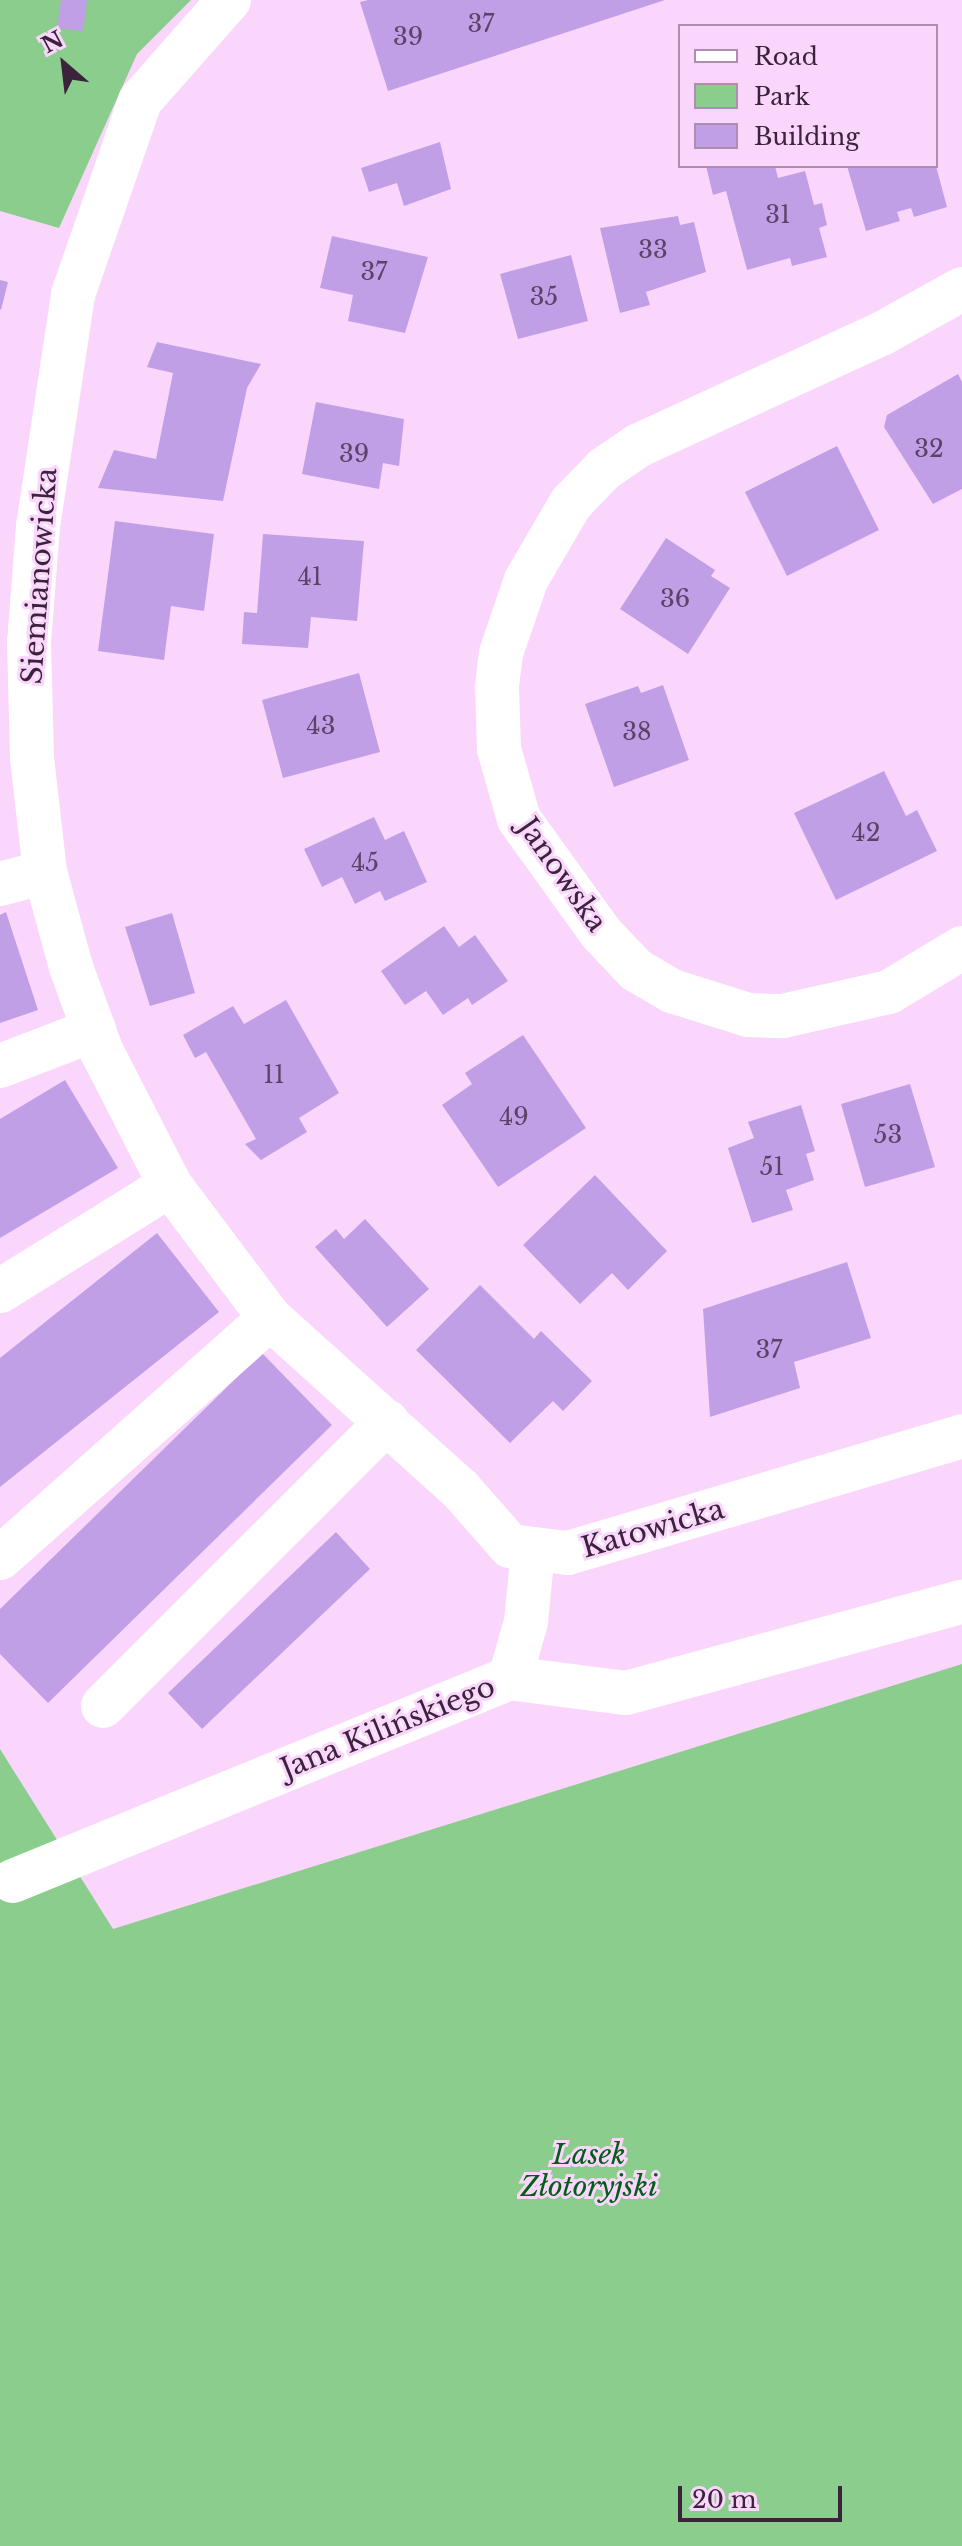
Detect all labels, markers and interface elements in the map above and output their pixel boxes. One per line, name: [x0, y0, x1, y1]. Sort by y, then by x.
house number: 37: [468, 10, 494, 38]
house number: 39: [393, 23, 423, 51]
north arrow: [24, 24, 104, 104]
legend: [678, 24, 938, 168]
text: N: [37, 26, 68, 59]
text: Road: [754, 42, 818, 71]
text: Park: [754, 82, 810, 111]
text: Building: [754, 122, 860, 151]
house number: 31: [765, 201, 791, 229]
house number: 33: [638, 236, 668, 264]
house number: 37: [361, 258, 387, 286]
house number: 35: [530, 283, 558, 311]
house number: 32: [914, 435, 944, 463]
house number: 39: [339, 440, 369, 468]
street label: Siemianowicka: [16, 467, 64, 685]
house number: 41: [298, 563, 322, 591]
house number: 36: [660, 585, 690, 613]
house number: 43: [307, 712, 335, 740]
house number: 38: [622, 718, 652, 746]
street label: Janowska: [510, 811, 614, 939]
house number: 42: [852, 819, 880, 847]
house number: 45: [351, 849, 379, 877]
house number: 11: [263, 1061, 285, 1089]
house number: 49: [499, 1103, 529, 1131]
house number: 53: [874, 1121, 902, 1149]
house number: 51: [760, 1153, 784, 1181]
house number: 37: [756, 1336, 782, 1364]
street label: Katowicka: [578, 1493, 728, 1565]
street label: Jana Kilińskiego: [276, 1670, 500, 1786]
park label: Lasek Złotoryjski: [520, 2138, 658, 2204]
scale bar: [682, 2470, 846, 2520]
text: 20 m: [692, 2485, 757, 2514]

